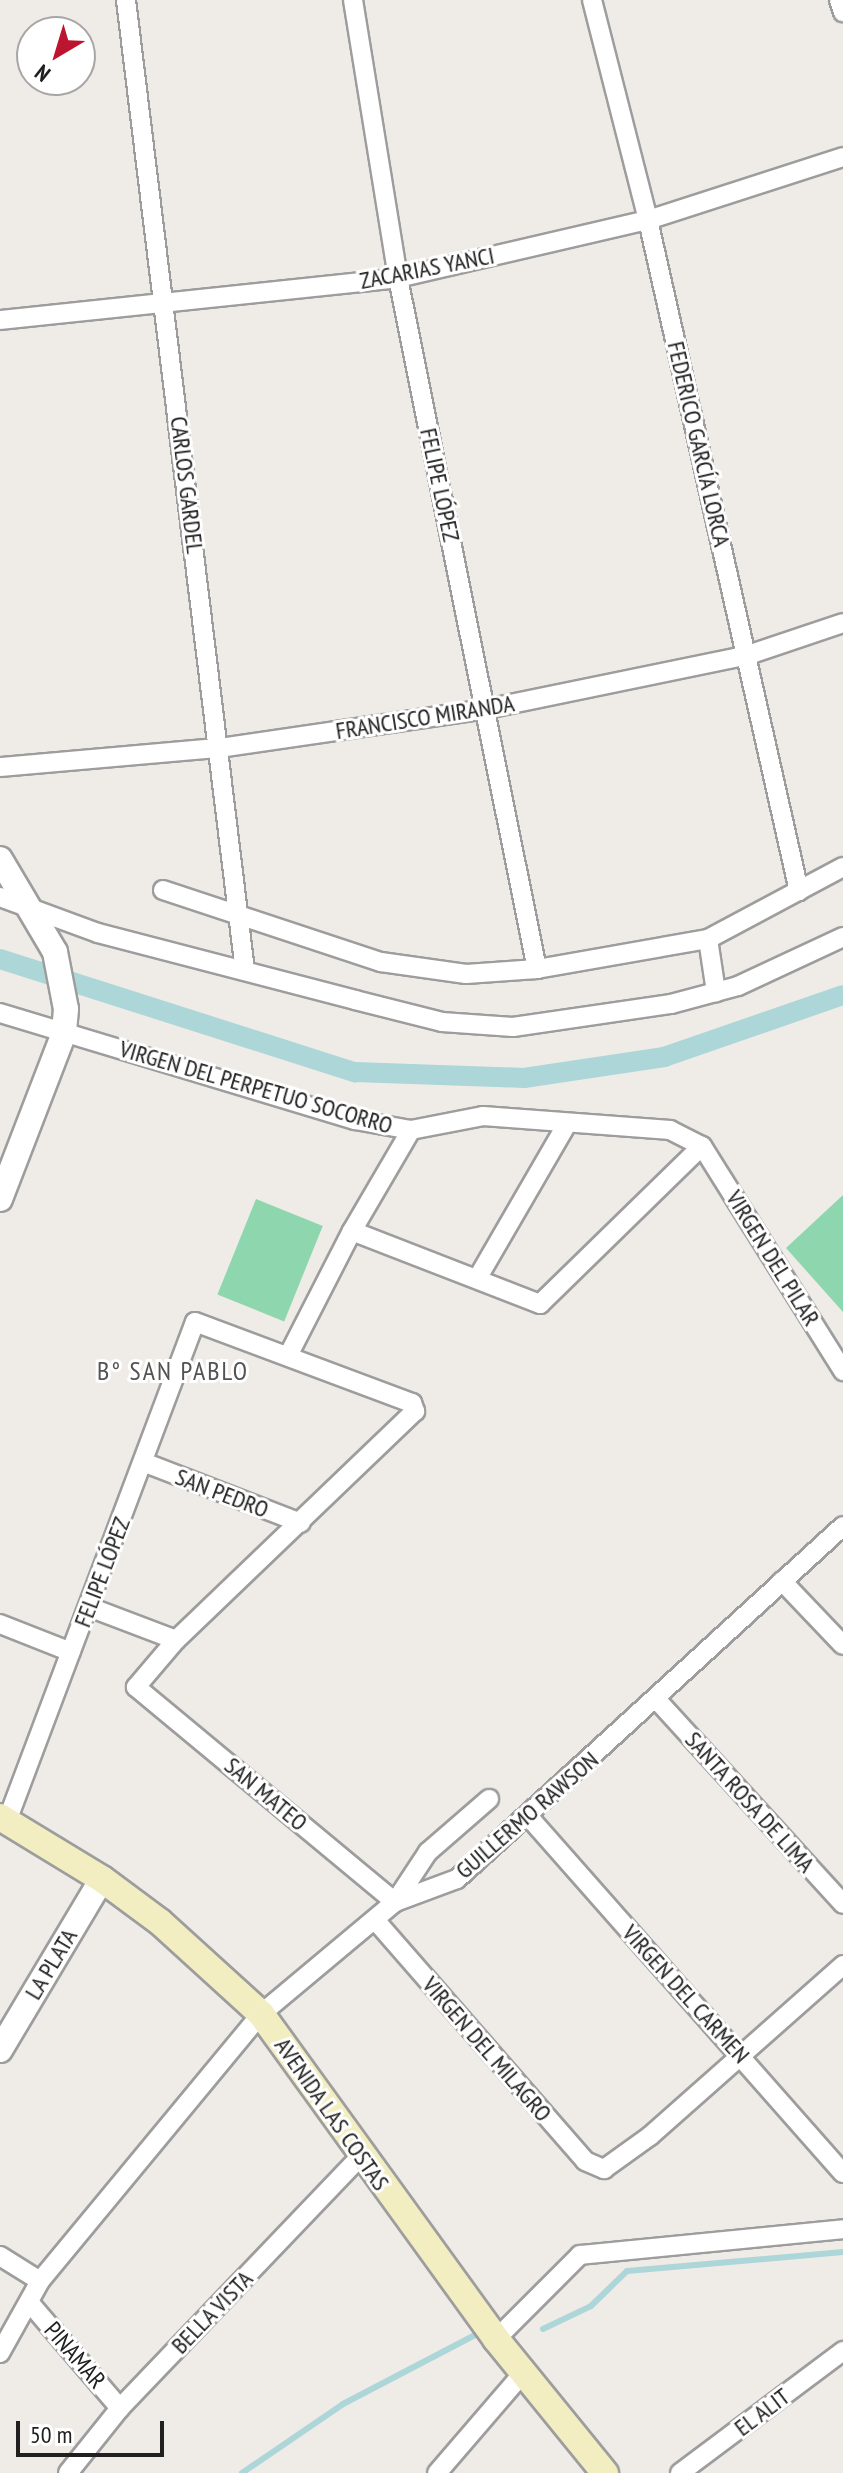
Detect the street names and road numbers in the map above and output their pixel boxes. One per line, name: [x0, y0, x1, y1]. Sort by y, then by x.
street label: ZACARIAS YANCI: [357, 241, 497, 295]
street label: FEDERICO GARCÍA LORCA: [661, 338, 737, 550]
street label: CARLOS GARDEL: [164, 415, 210, 555]
street label: FELIPE LÓPEZ: [414, 426, 466, 544]
street label: FRANCISCO MIRANDA: [334, 689, 516, 745]
street label: VIRGEN DEL PERPETUO SOCORRO: [116, 1034, 396, 1140]
street label: VIRGEN DEL PILAR: [720, 1185, 826, 1331]
street label: SAN PEDRO: [171, 1462, 273, 1524]
street label: FELIPE LÓPEZ: [68, 1513, 136, 1631]
street label: SANTA ROSA DE LIMA: [679, 1725, 821, 1879]
street label: GUILLERMO RAWSON: [450, 1745, 604, 1885]
street label: SAN MATEO: [219, 1751, 313, 1837]
street label: VIRGEN DEL CARMEN: [616, 1918, 756, 2070]
street label: LA PLATA: [19, 1923, 83, 2005]
street label: VIRGEN DEL MILAGRO: [416, 1970, 558, 2128]
street label: AVENIDA LAS COSTAS: [268, 2032, 396, 2196]
street label: BELLA VISTA: [165, 2264, 259, 2360]
street label: PINAMAR: [38, 2316, 112, 2394]
street label: EL ALIT: [728, 2382, 796, 2442]

